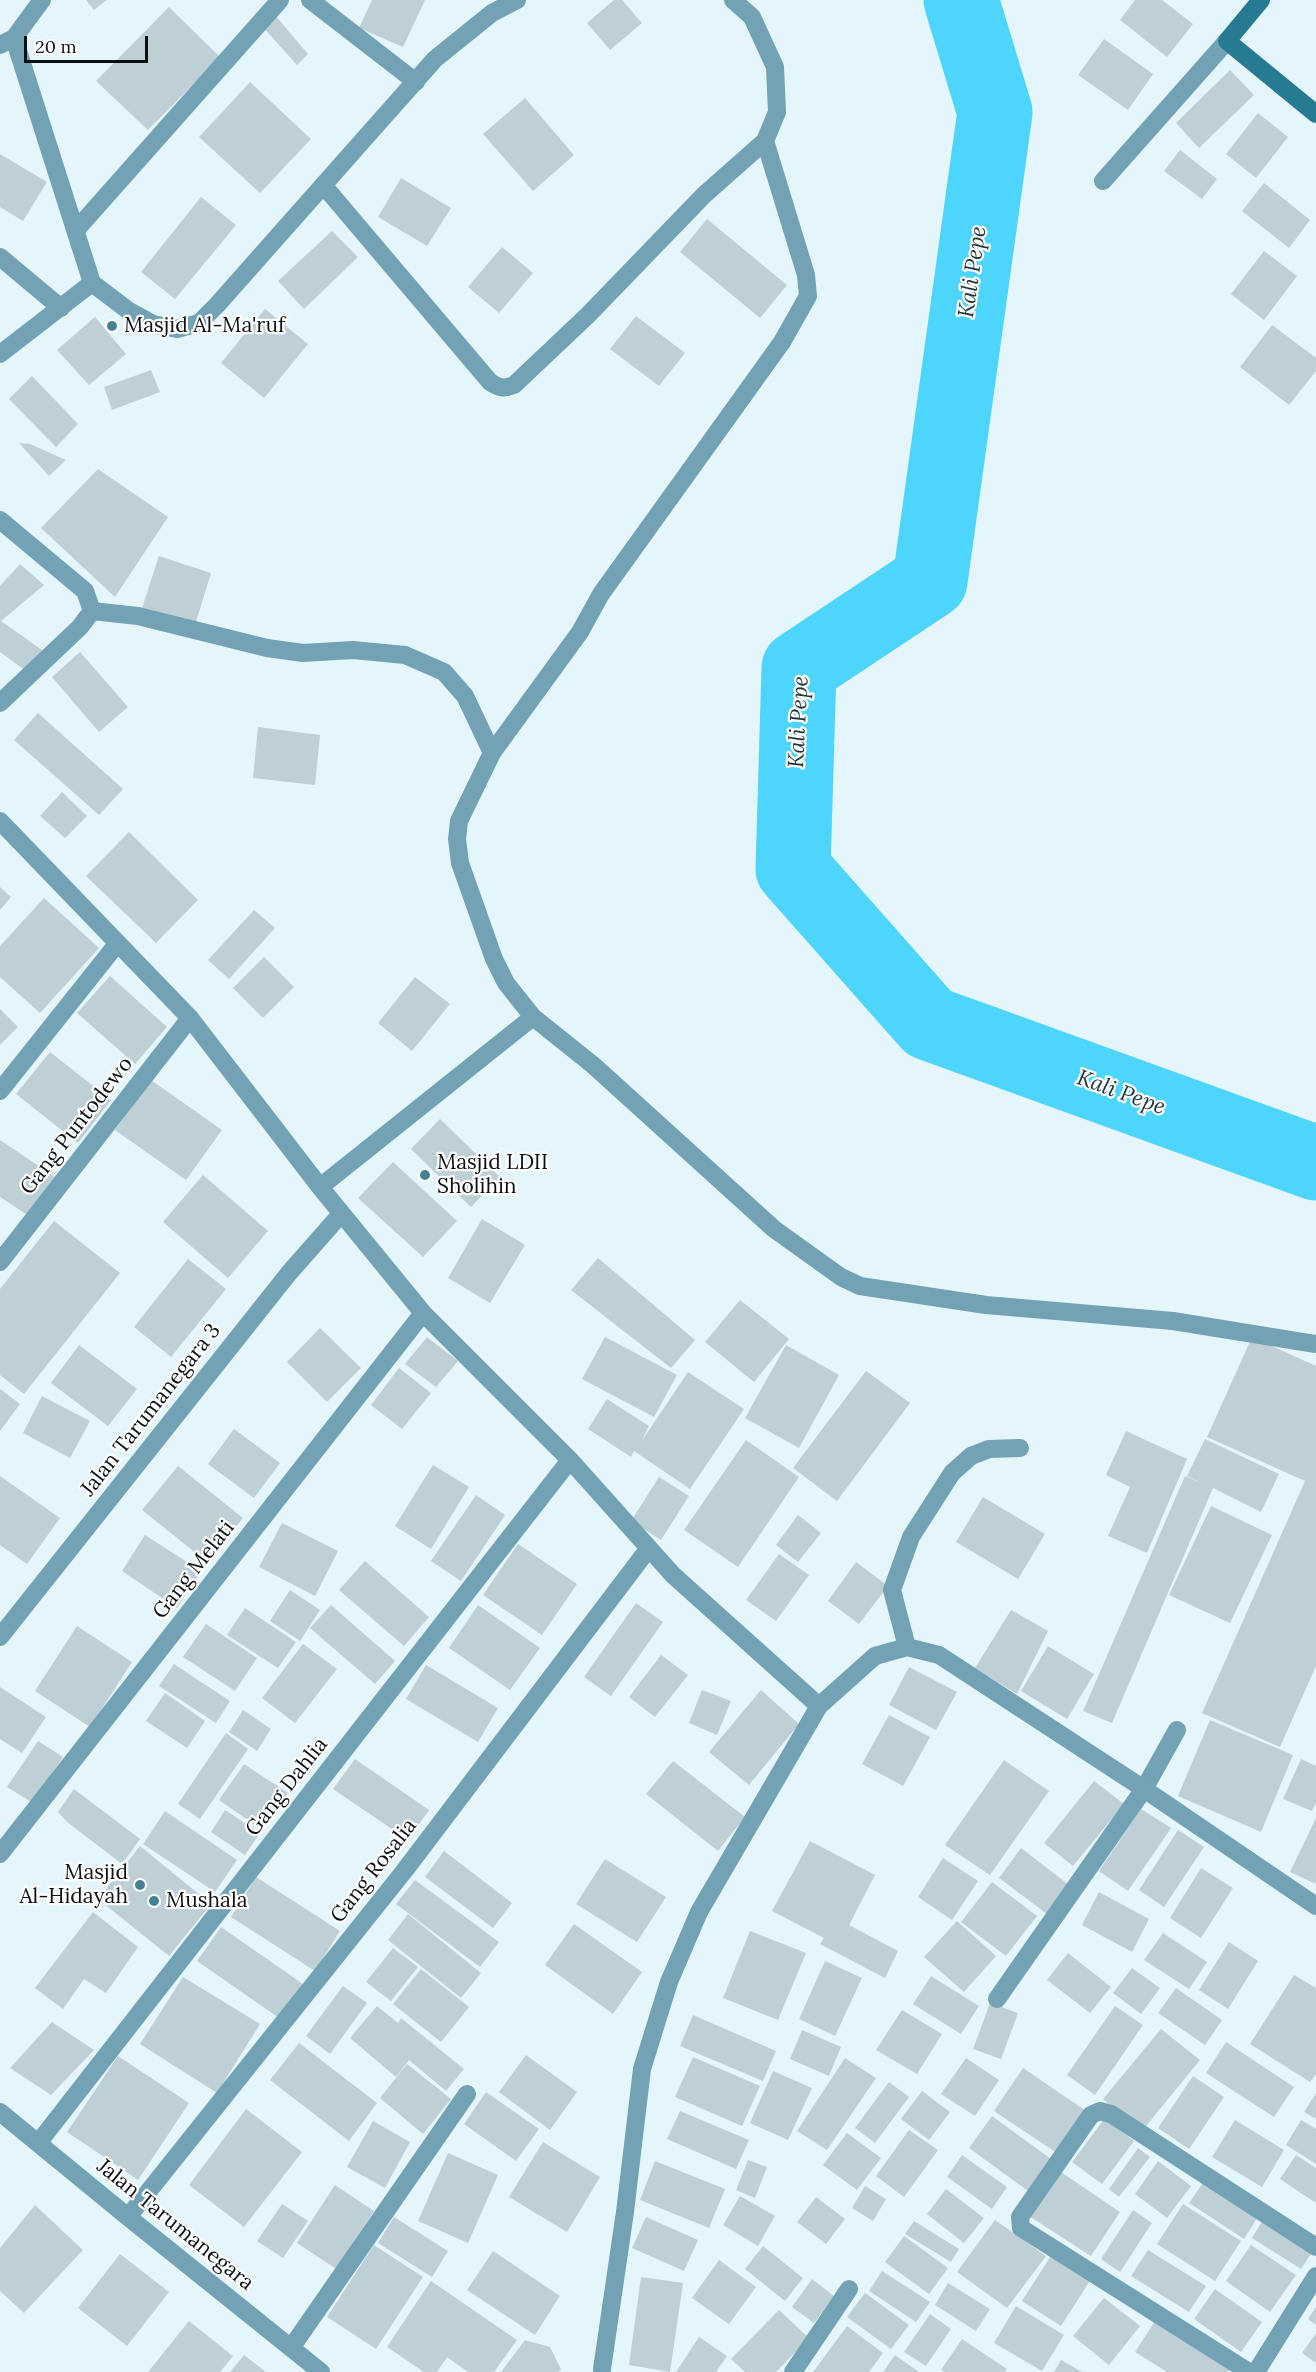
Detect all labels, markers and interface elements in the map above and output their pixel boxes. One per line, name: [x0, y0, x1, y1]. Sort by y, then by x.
scale bar: [27, 24, 152, 62]
text: 20 m: [35, 35, 77, 58]
water label: Kali Pepe: [954, 225, 992, 319]
place label: Masjid Al-Ma'ruf: [124, 313, 285, 339]
marker: Masjid Al-Ma'ruf: [105, 319, 119, 333]
water label: Kali Pepe: [783, 675, 815, 769]
street label: Gang Puntodewo: [15, 1052, 139, 1200]
water label: Kali Pepe: [1073, 1065, 1169, 1121]
place label: Masjid LDII Sholihin: [437, 1150, 548, 1200]
marker: Masjid LDII Sholihin: [418, 1168, 432, 1182]
street label: Jalan Tarumanegara 3: [76, 1319, 226, 1501]
street label: Gang Melati: [148, 1516, 240, 1624]
street label: Gang Dahlia: [241, 1733, 333, 1841]
street label: Gang Rosalia: [326, 1814, 422, 1928]
place label: Masjid Al-Hidayah: [19, 1860, 128, 1910]
marker: Masjid Al-Hidayah: [133, 1878, 147, 1892]
place label: Mushala: [166, 1888, 248, 1914]
marker: Mushala: [147, 1894, 161, 1908]
street label: Jalan Tarumanegara: [91, 2154, 259, 2296]

